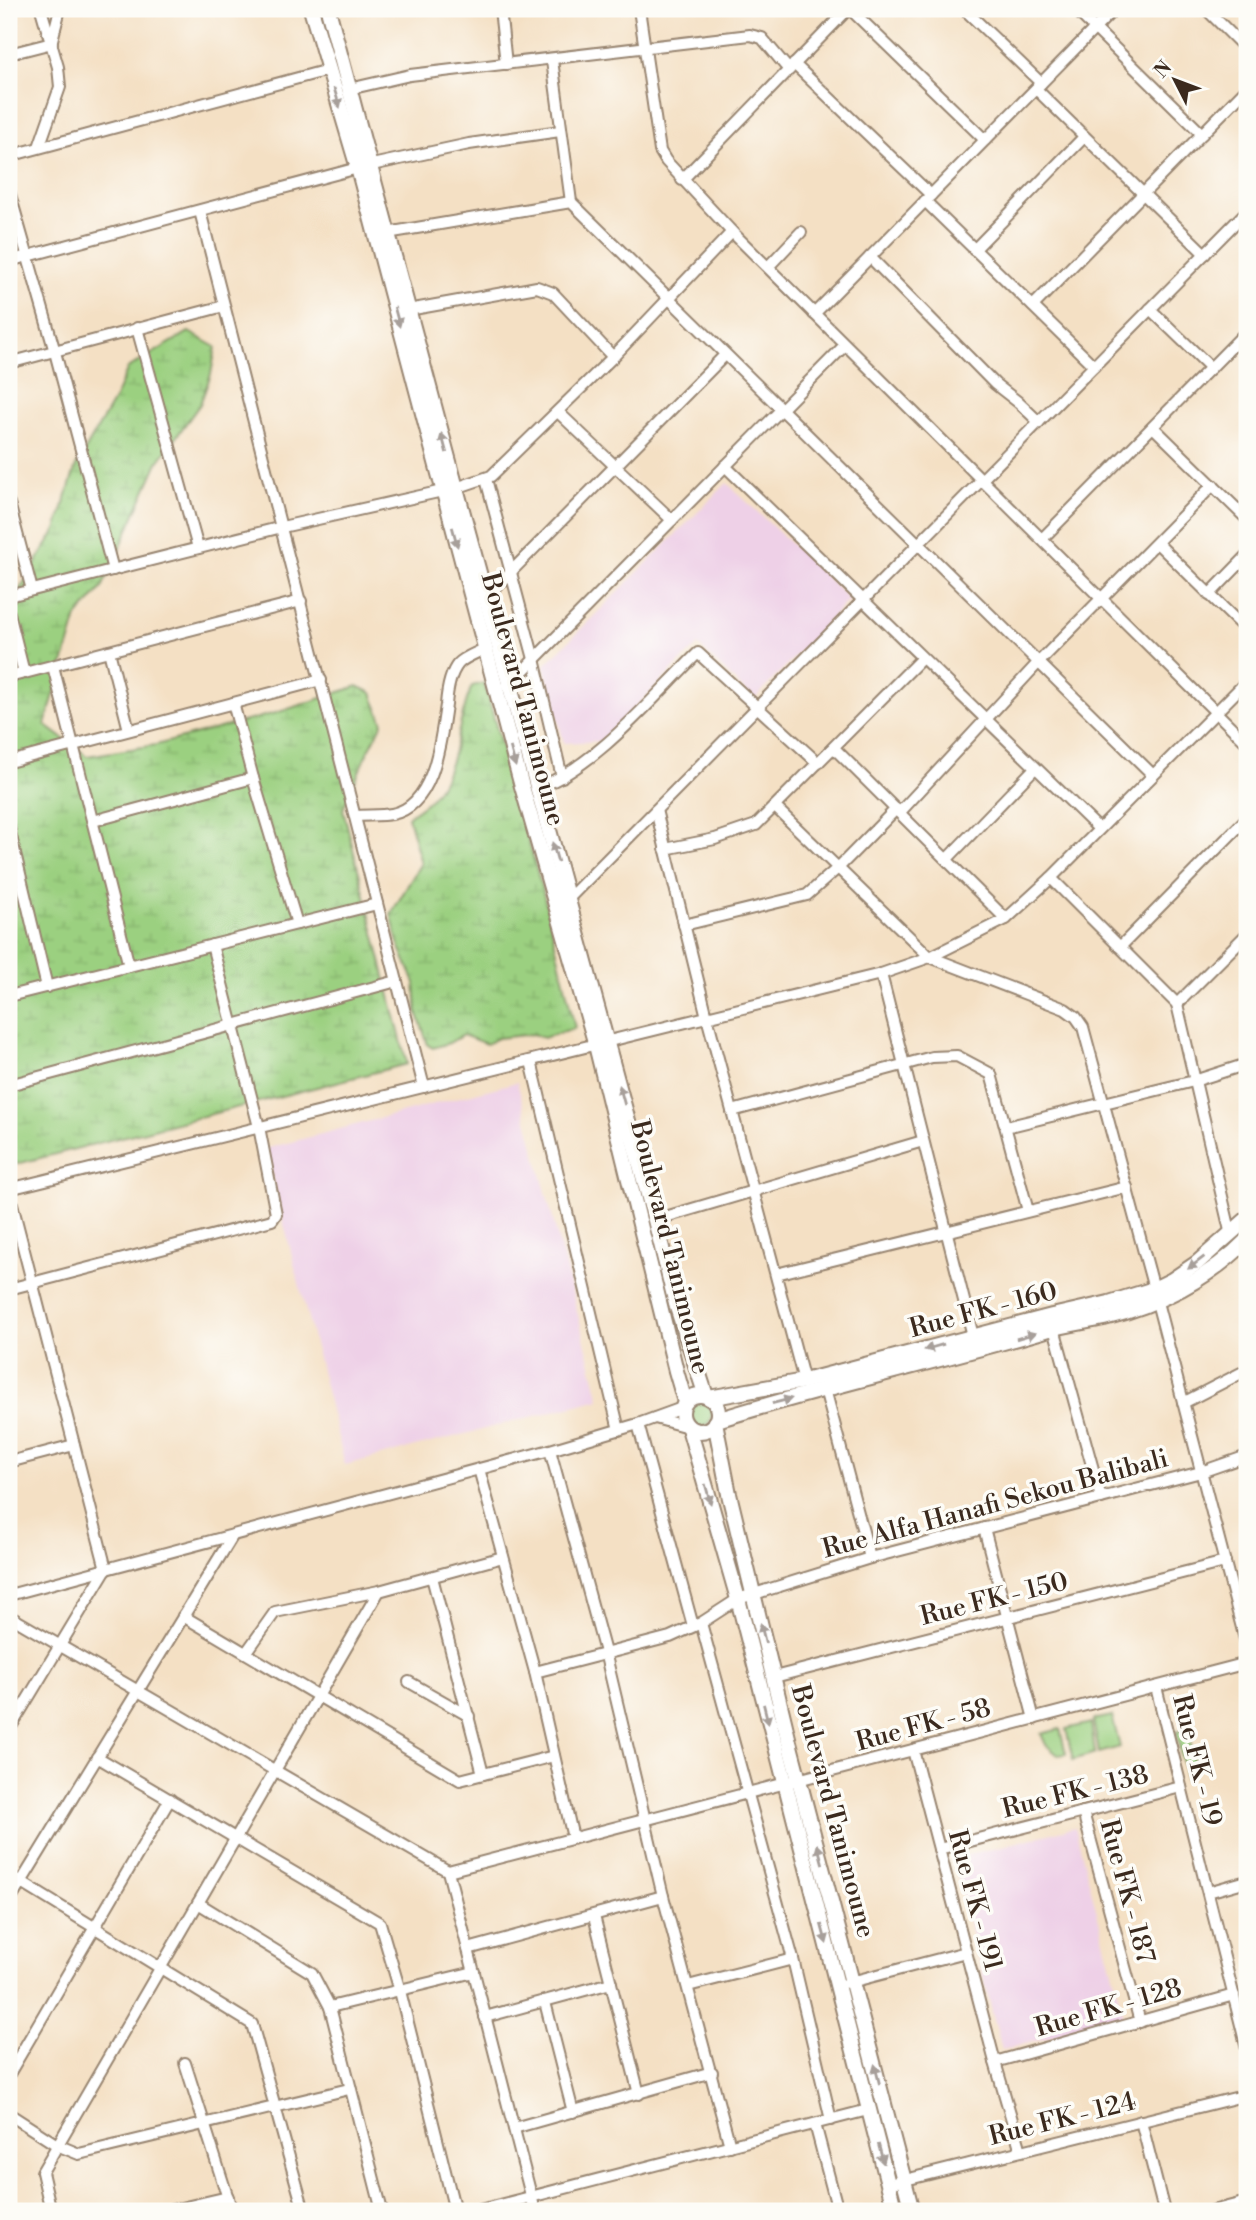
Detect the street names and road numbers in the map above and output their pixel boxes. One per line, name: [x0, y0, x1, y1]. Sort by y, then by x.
street label: Boulevard Tanimoune: [474, 568, 572, 829]
street label: Boulevard Tanimoune: [623, 1116, 717, 1377]
street label: Rue FK - 160: [906, 1275, 1061, 1345]
street label: Rue Alfa Hanafi Sekou Balibali: [819, 1442, 1172, 1566]
street label: Rue FK - 150: [917, 1565, 1071, 1633]
street label: Boulevard Tanimoune: [784, 1680, 882, 1941]
street label: Rue FK - 19: [1165, 1691, 1229, 1829]
street label: Rue FK - 58: [852, 1692, 994, 1758]
street label: Rue FK - 138: [999, 1758, 1152, 1826]
street label: Rue FK - 187: [1092, 1816, 1162, 1967]
street label: Rue FK - 191: [941, 1826, 1009, 1974]
street label: Rue FK - 128: [1031, 1972, 1185, 2044]
street label: Rue FK - 124: [985, 2085, 1139, 2153]

